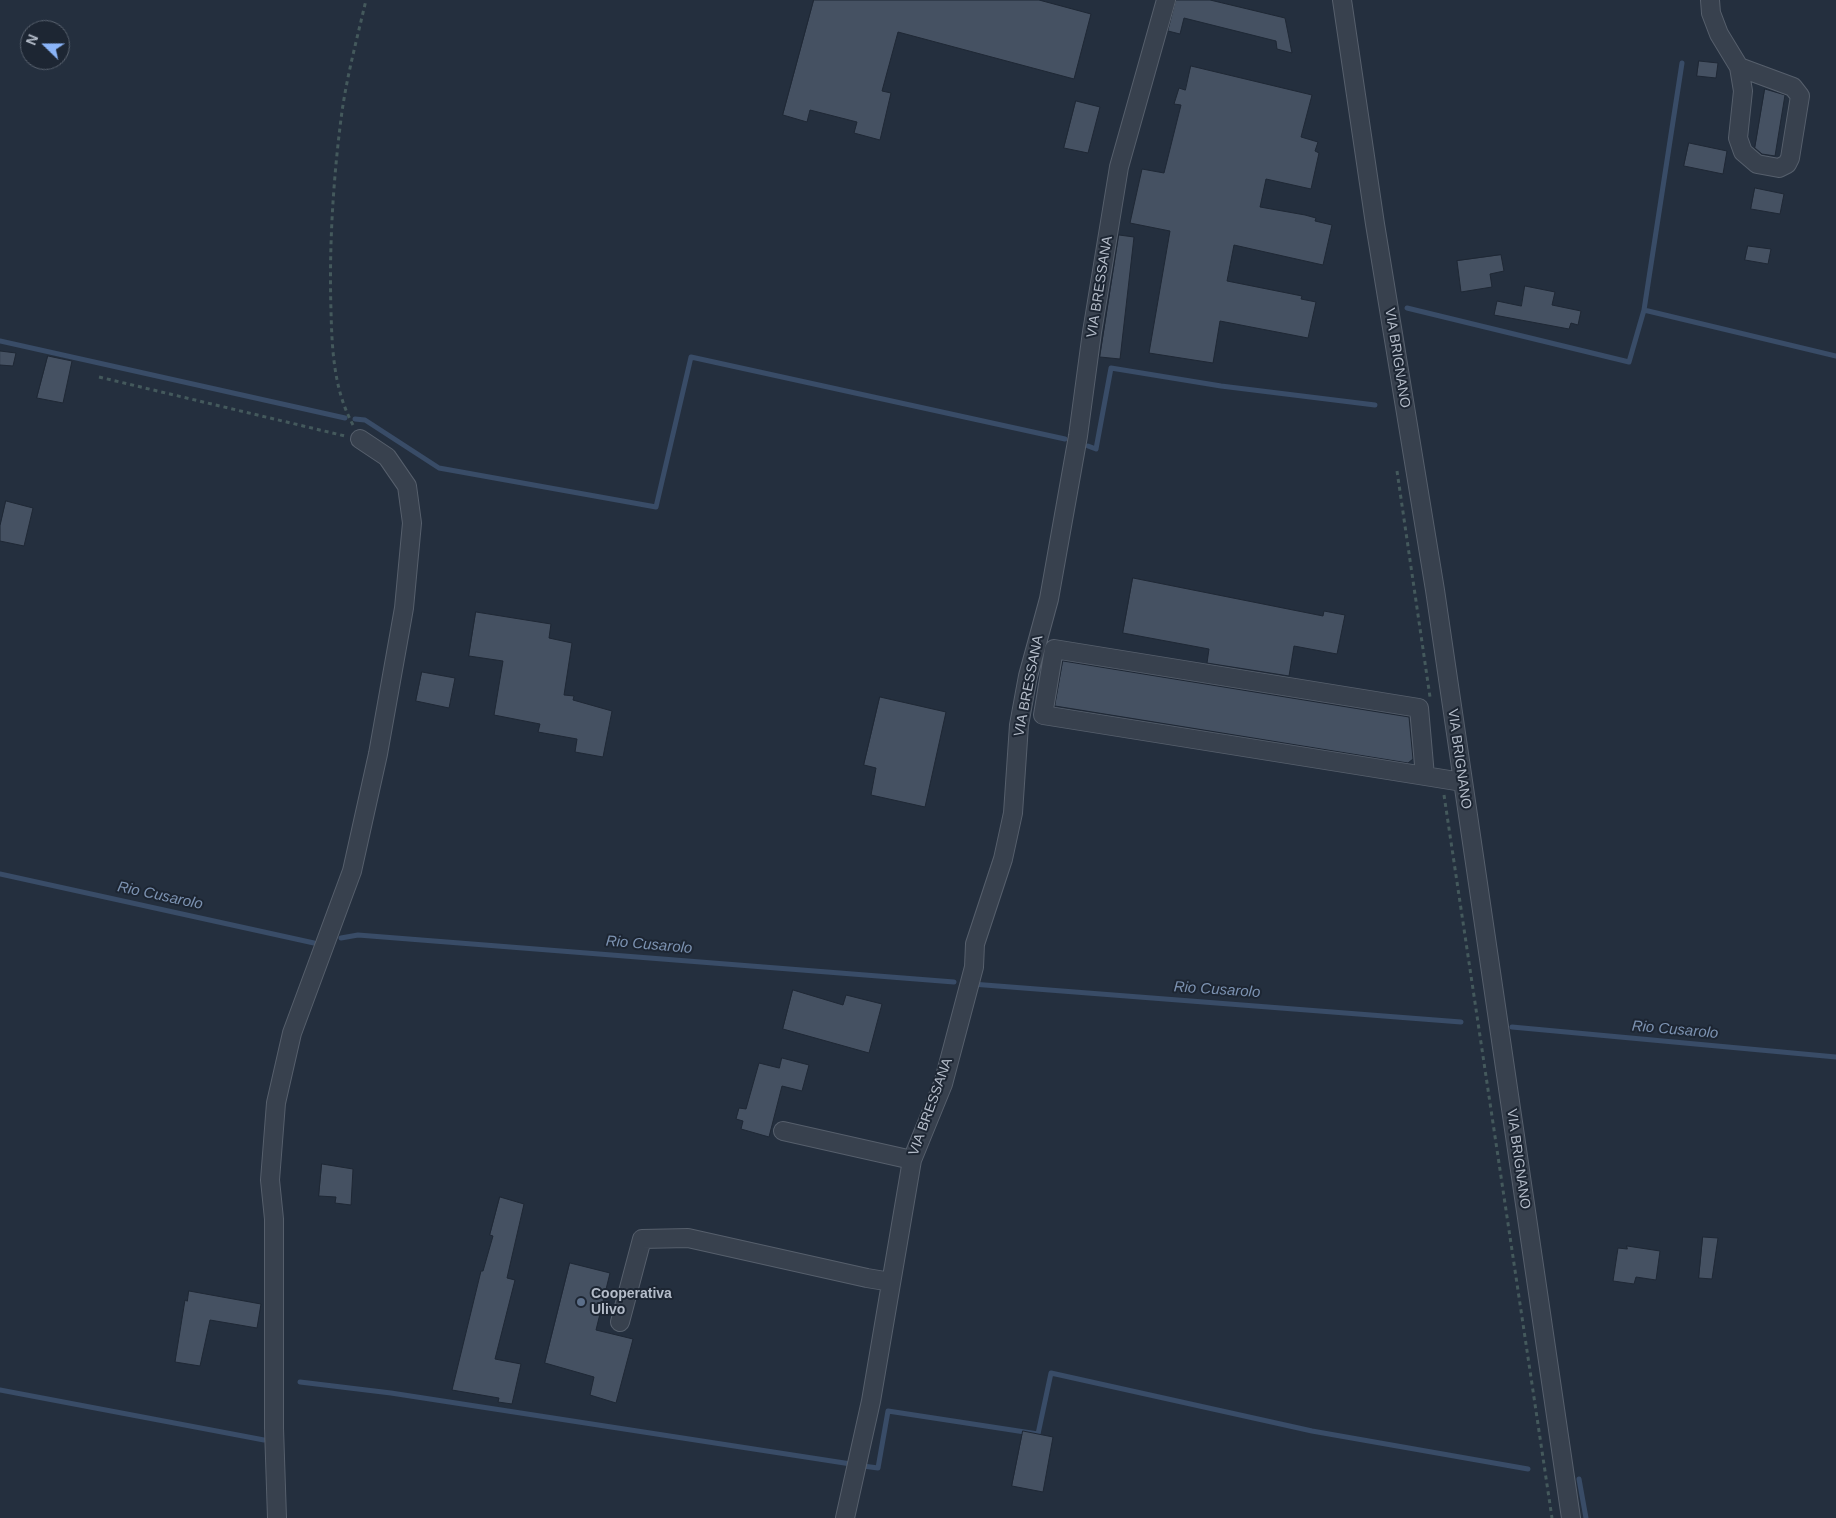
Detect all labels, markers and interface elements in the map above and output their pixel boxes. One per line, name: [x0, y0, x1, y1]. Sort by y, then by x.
north arrow: [20, 20, 70, 70]
text: N: [23, 32, 41, 47]
street label: VIA BRESSANA: [1084, 235, 1116, 339]
street label: VIA BRIGNANO: [1381, 307, 1413, 409]
street label: VIA BRESSANA: [1011, 634, 1047, 738]
street label: VIA BRIGNANO: [1444, 708, 1474, 810]
water label: Rio Cusarolo: [116, 878, 204, 914]
water label: Rio Cusarolo: [605, 932, 693, 958]
water label: Rio Cusarolo: [1173, 978, 1261, 1002]
water label: Rio Cusarolo: [1631, 1017, 1719, 1043]
street label: VIA BRESSANA: [906, 1056, 956, 1158]
street label: VIA BRIGNANO: [1503, 1108, 1533, 1210]
place label: Cooperativa Ulivo: [591, 1286, 672, 1318]
marker: Cooperativa Ulivo: [575, 1296, 587, 1308]

